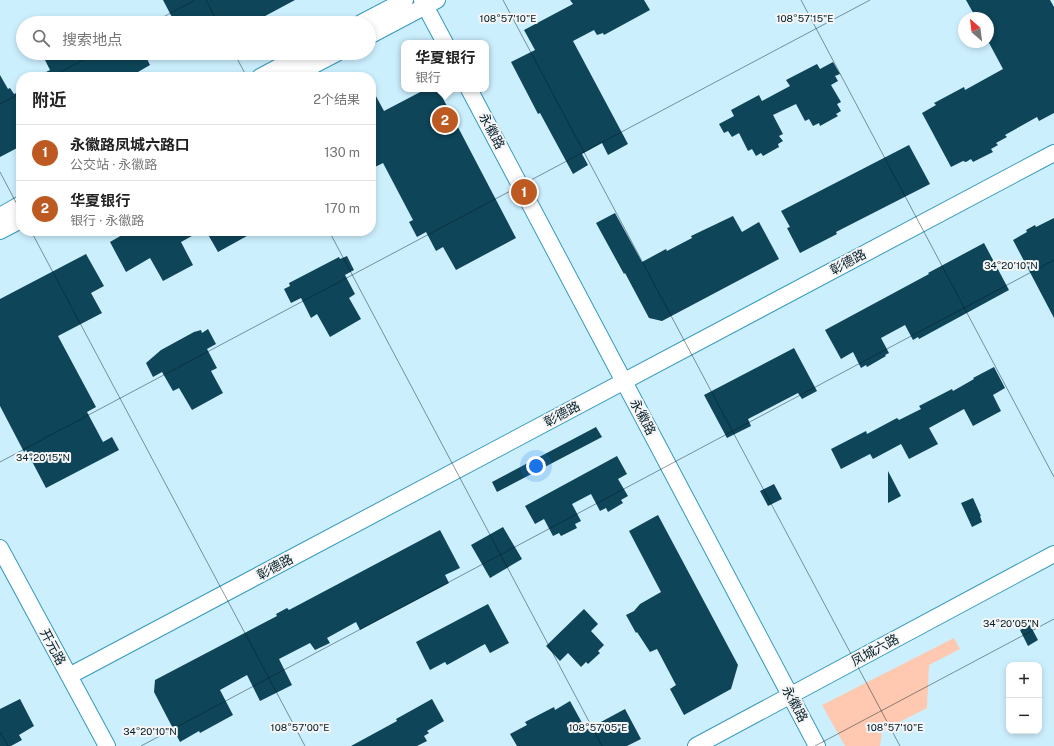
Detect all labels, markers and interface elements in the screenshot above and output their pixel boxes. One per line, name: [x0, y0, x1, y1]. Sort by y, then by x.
text: 108°57'10"E: [480, 12, 536, 24]
text: 108°57'15"E: [776, 12, 834, 24]
north arrow: [958, 12, 994, 48]
search box: [16, 16, 376, 60]
icon: search: [30, 27, 52, 49]
text: 搜索地点: [62, 31, 122, 48]
popup: [401, 40, 489, 92]
text: 华夏银行: [415, 49, 475, 66]
text: 银行: [415, 70, 441, 85]
text: 附近: [32, 90, 66, 110]
text: 2个结果: [313, 92, 360, 107]
pin: 2: [432, 105, 458, 135]
street label: 永徽路: [476, 110, 508, 152]
text: 永徽路凤城六路口: [70, 136, 190, 153]
text: 1: [42, 145, 48, 160]
text: 130 m: [324, 145, 360, 160]
text: 公交站 · 永徽路: [70, 157, 157, 172]
pin: 1: [511, 177, 537, 207]
text: 华夏银行: [70, 192, 130, 209]
text: 2: [41, 201, 49, 216]
text: 170 m: [325, 201, 360, 216]
text: 银行 · 永徽路: [70, 213, 144, 228]
street label: 彰德路: [827, 246, 869, 278]
text: 34°20'10"N: [984, 259, 1038, 271]
street label: 永徽路: [627, 396, 659, 438]
street label: 彰德路: [541, 398, 583, 430]
text: 34°20'15"N: [16, 451, 70, 463]
your location: [526, 456, 546, 476]
street label: 彰德路: [254, 551, 296, 583]
text: 34°20'05"N: [983, 617, 1039, 629]
street label: 开元路: [37, 626, 69, 668]
street label: 凤城六路: [849, 631, 901, 669]
map controls: [1006, 662, 1042, 734]
button: +: [1006, 662, 1042, 698]
street label: 永徽路: [779, 683, 811, 725]
button: −: [1006, 698, 1042, 734]
text: 108°57'00"E: [271, 721, 329, 733]
text: 108°57'05"E: [568, 721, 628, 733]
text: 108°57'10"E: [867, 721, 923, 733]
text: 34°20'10"N: [123, 725, 177, 737]

